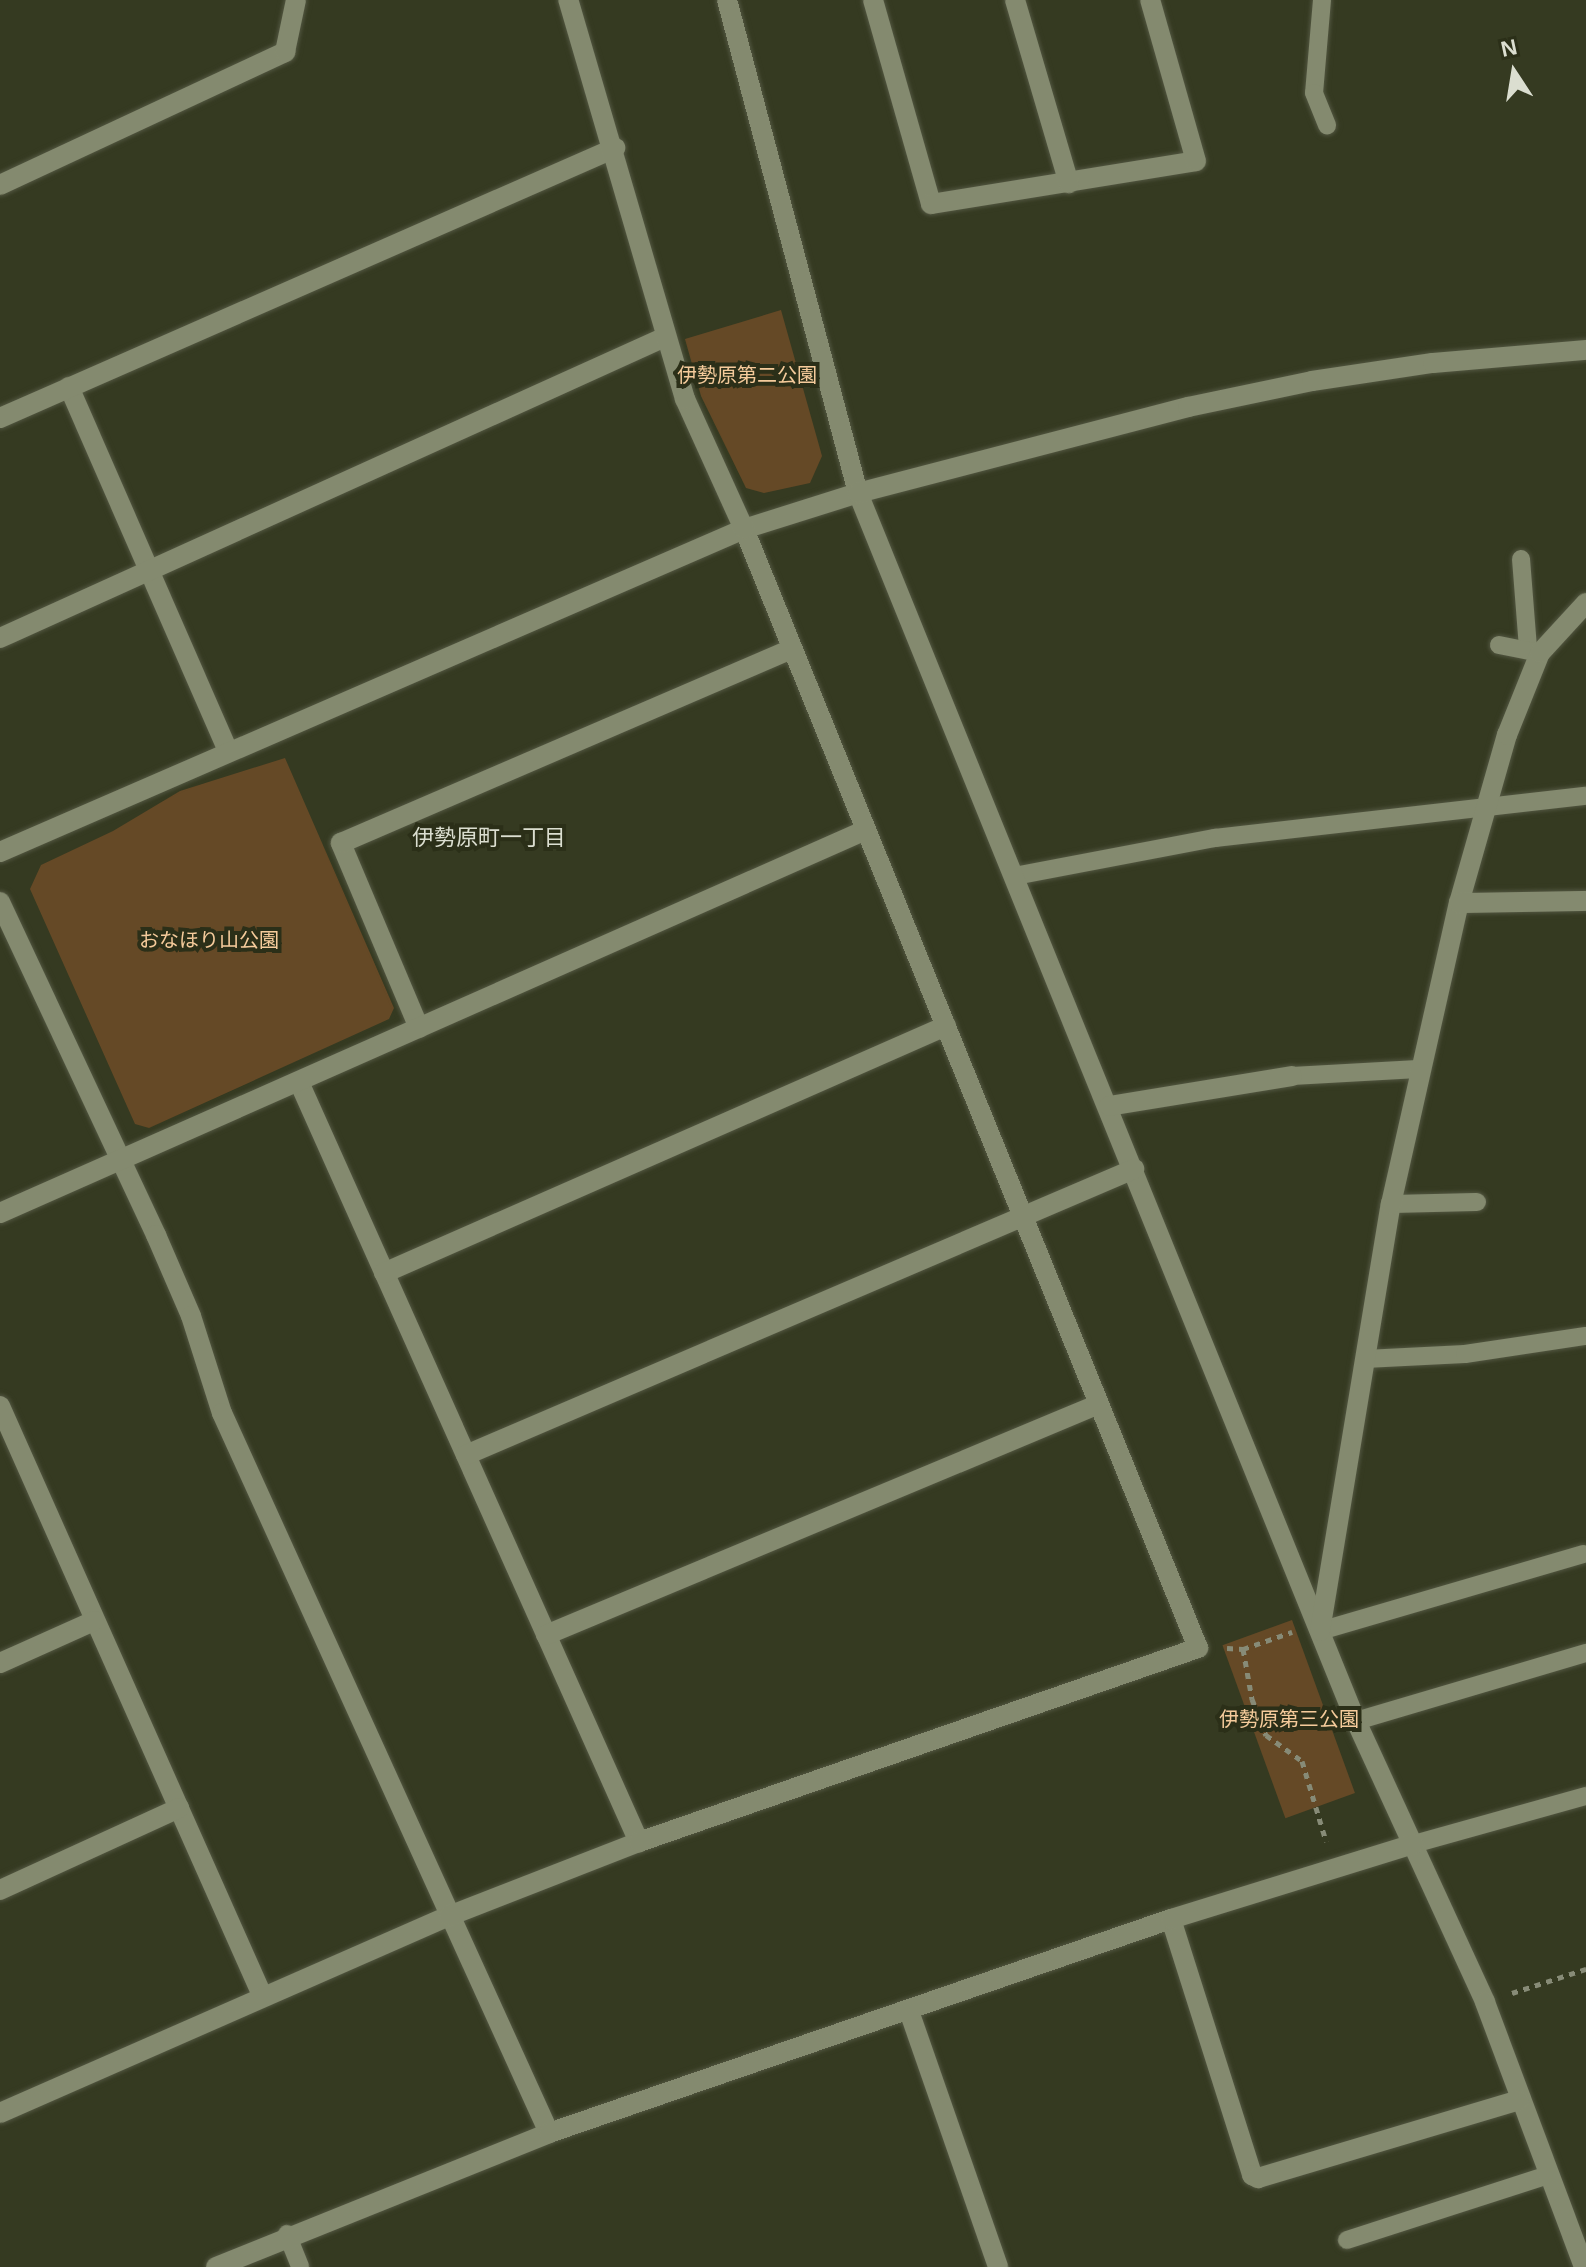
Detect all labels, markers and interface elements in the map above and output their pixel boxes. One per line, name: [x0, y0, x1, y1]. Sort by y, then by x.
north arrow: [1474, 32, 1554, 112]
text: N: [1499, 34, 1519, 62]
park label: 伊勢原第二公園: [677, 363, 817, 387]
district label: 伊勢原町一丁目: [412, 825, 566, 851]
park label: おなほり山公園: [139, 928, 279, 952]
park label: 伊勢原第三公園: [1219, 1707, 1359, 1731]

